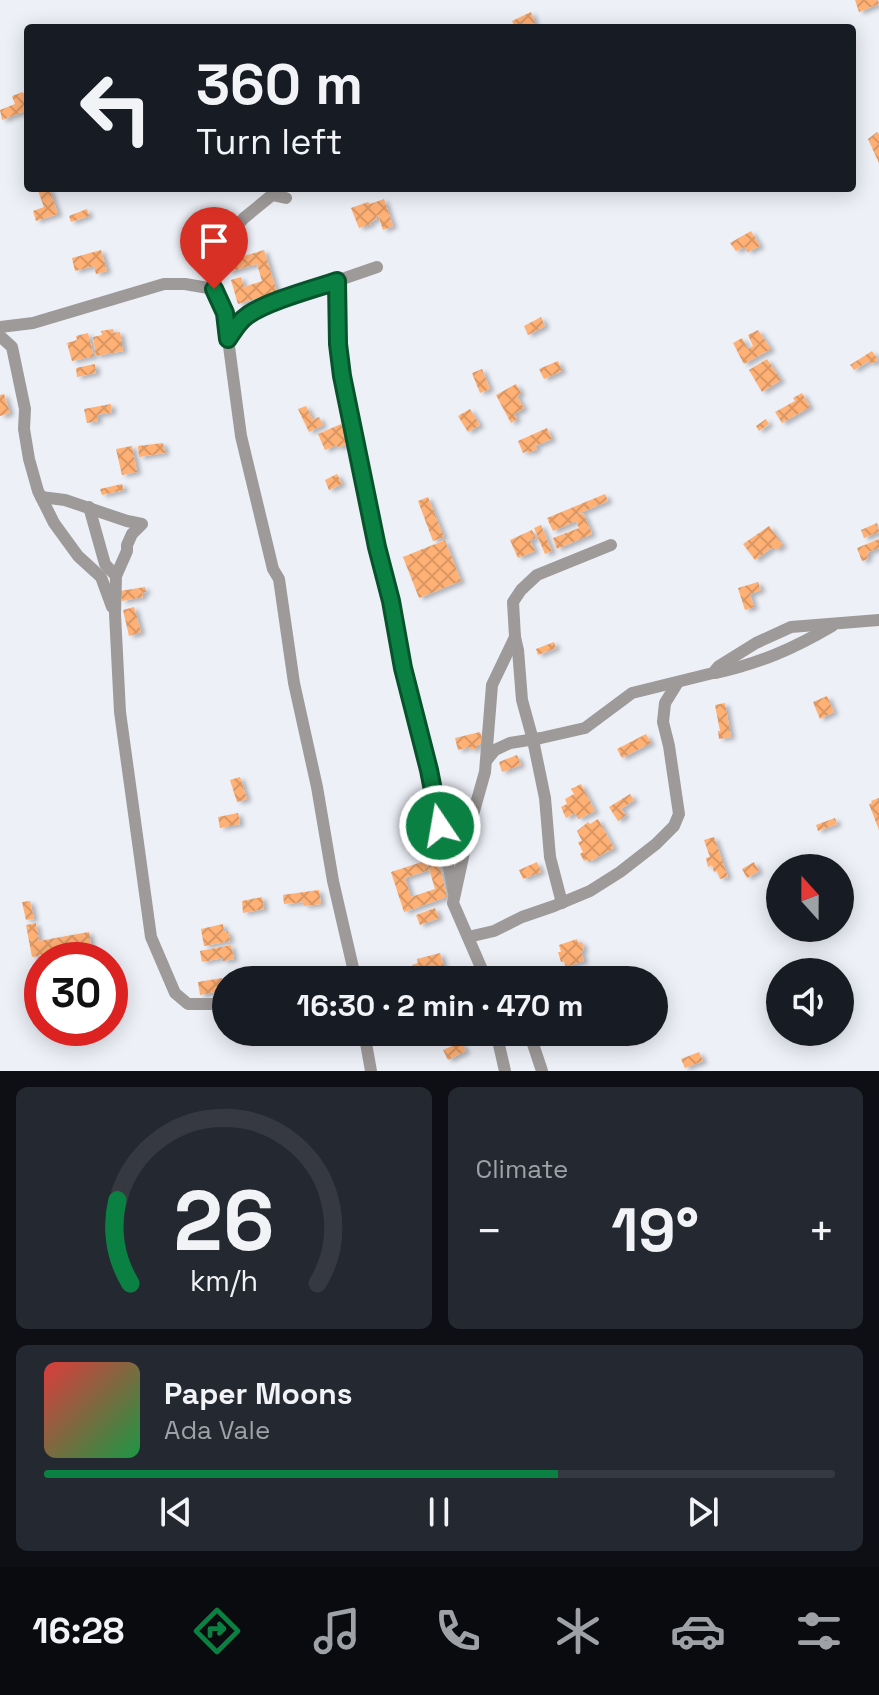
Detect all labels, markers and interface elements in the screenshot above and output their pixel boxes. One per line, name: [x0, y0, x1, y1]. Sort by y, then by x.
text: 360 m: [196, 49, 363, 120]
icon: left: [64, 56, 168, 160]
text: Turn left: [196, 119, 343, 165]
pin: [180, 207, 248, 289]
icon: arrive: [192, 219, 236, 263]
position arrow: [398, 784, 482, 868]
north arrow: [766, 854, 854, 942]
map controls: [766, 854, 854, 1046]
speed limit sign: 30: [24, 942, 128, 1046]
button: sound: [766, 958, 854, 1046]
text: 16:30 · 2 min · 470 m: [297, 986, 583, 1025]
text: Climate: [476, 1152, 568, 1186]
text: 26: [173, 1168, 274, 1274]
text: 19°: [611, 1192, 699, 1269]
text: −: [476, 1203, 503, 1259]
text: +: [808, 1203, 835, 1259]
text: km/h: [190, 1263, 258, 1299]
text: Paper Moons: [164, 1374, 353, 1413]
text: Ada Vale: [164, 1413, 270, 1447]
icon: previous: [154, 1490, 198, 1534]
icon: pause: [417, 1490, 461, 1534]
icon: next: [681, 1490, 725, 1534]
icon: directions: [189, 1603, 245, 1659]
icon: music: [309, 1603, 365, 1659]
icon: phone: [430, 1603, 486, 1659]
icon: climate: [550, 1603, 606, 1659]
icon: car: [670, 1603, 726, 1659]
icon: filters: [791, 1603, 847, 1659]
text: 16:28: [32, 1608, 124, 1654]

